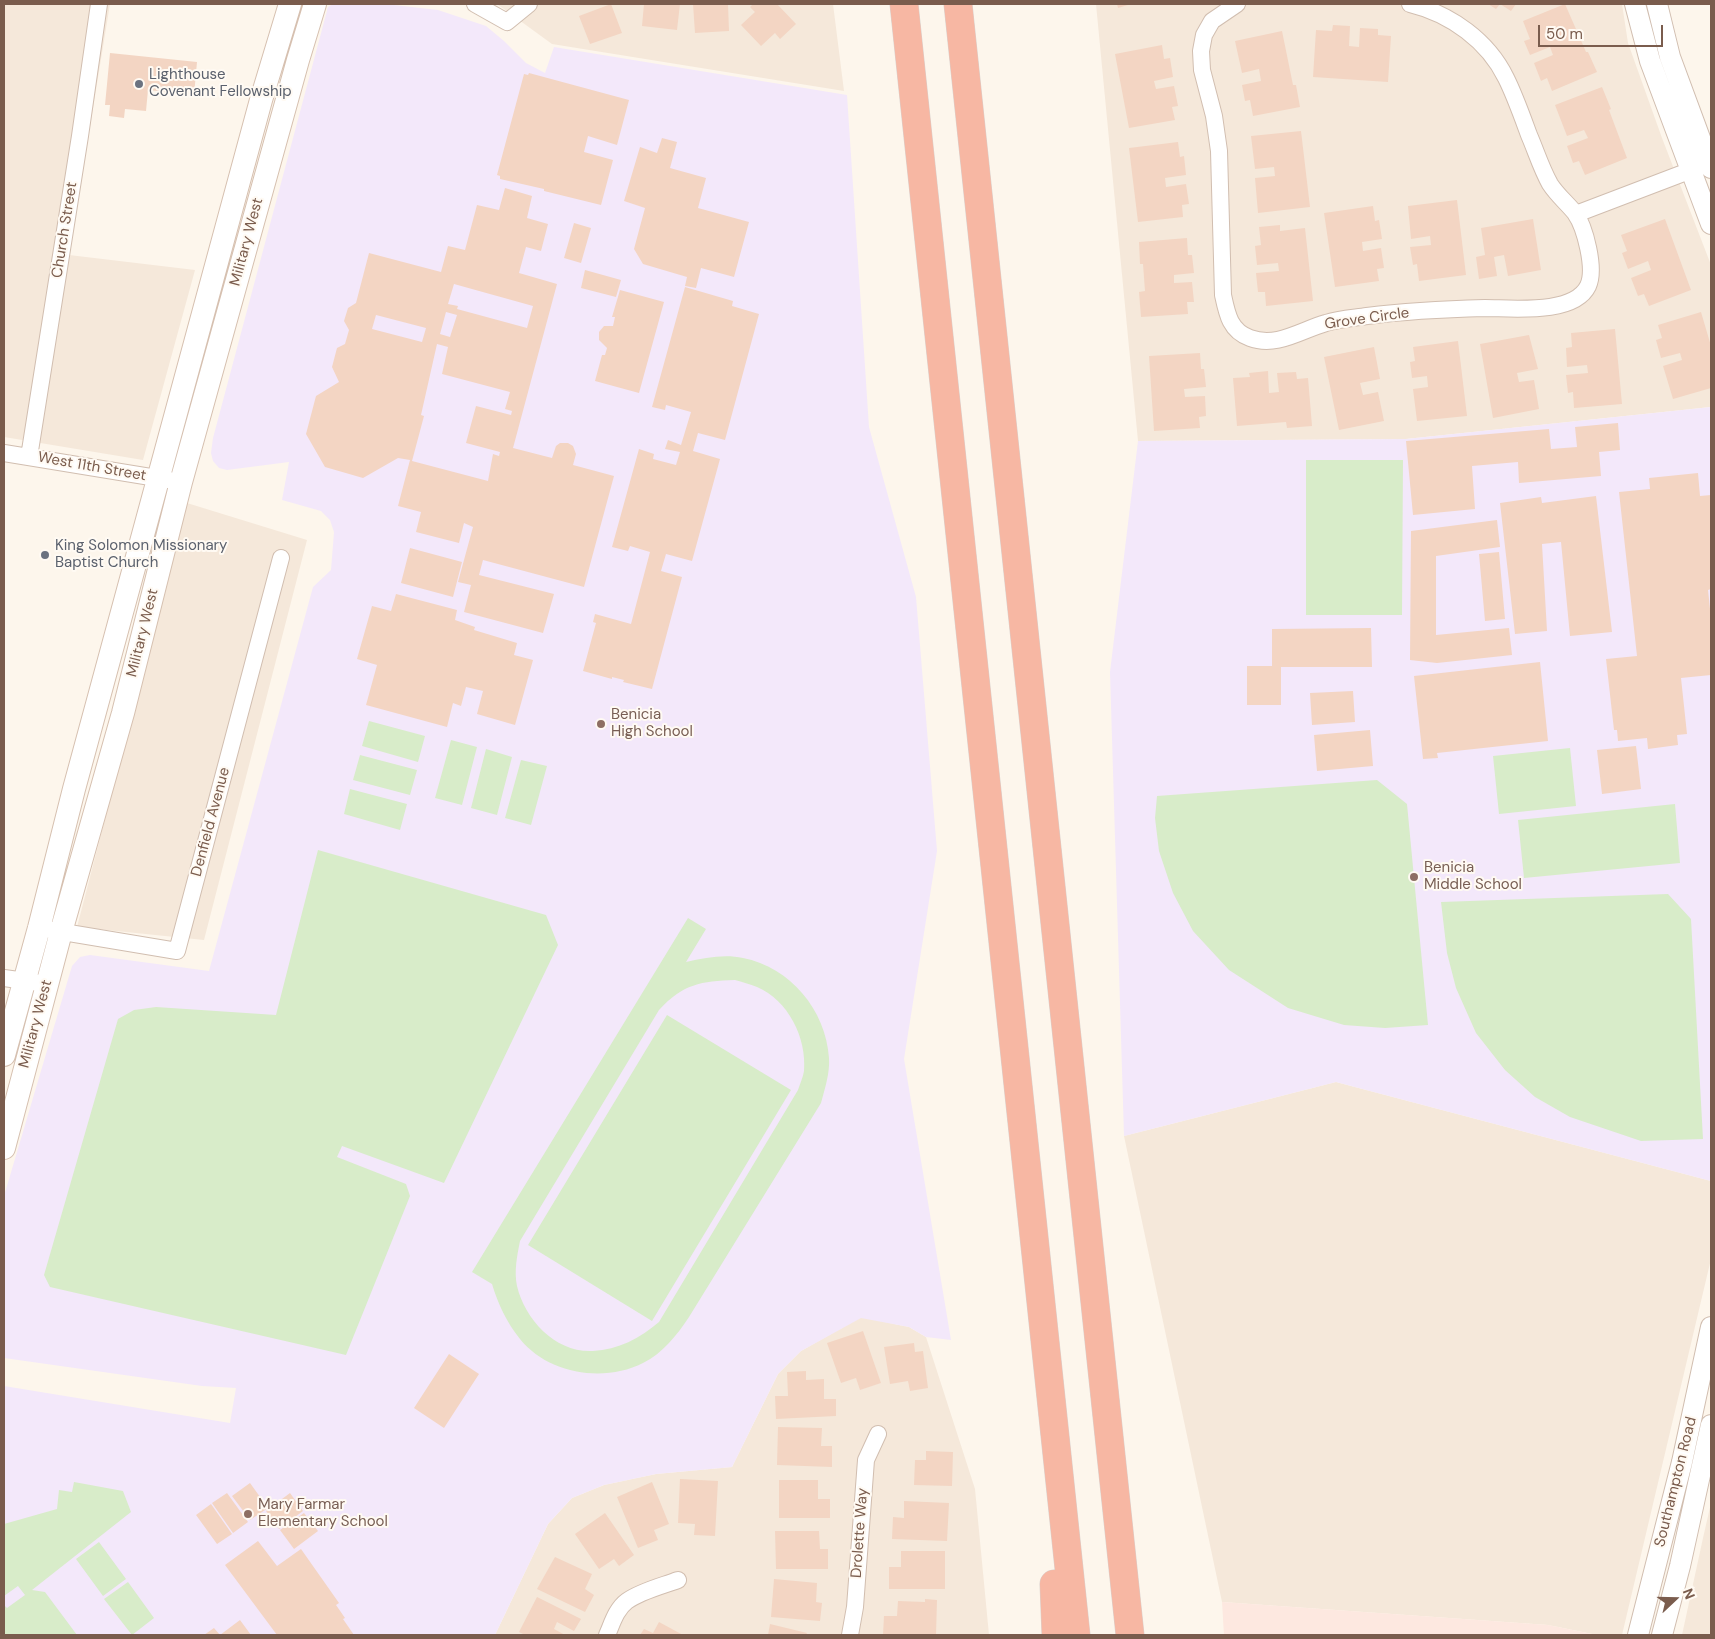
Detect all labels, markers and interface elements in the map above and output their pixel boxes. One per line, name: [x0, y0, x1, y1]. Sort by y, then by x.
scale bar: [1540, 15, 1665, 47]
text: 50 m: [1546, 24, 1583, 44]
place label: Lighthouse Covenant Fellowship: [149, 66, 292, 101]
marker: Lighthouse Covenant Fellowship: [133, 78, 145, 90]
street label: Church Street: [49, 181, 81, 279]
street label: Military West: [227, 196, 267, 288]
street label: Grove Circle: [1324, 304, 1410, 334]
street label: West 11th Street: [36, 449, 148, 485]
place label: King Solomon Missionary Baptist Church: [55, 537, 227, 572]
marker: King Solomon Missionary Baptist Church: [39, 549, 51, 561]
street label: Military West: [123, 587, 163, 679]
place label: Benicia High School: [611, 706, 693, 741]
marker: Benicia High School: [595, 718, 607, 730]
street label: Denfield Avenue: [188, 766, 234, 878]
place label: Benicia Middle School: [1424, 859, 1522, 894]
marker: Benicia Middle School: [1408, 871, 1420, 883]
street label: Military West: [16, 978, 56, 1070]
street label: Southampton Road: [1651, 1415, 1701, 1549]
street label: Drolette Way: [848, 1487, 872, 1579]
place label: Mary Farmar Elementary School: [258, 1496, 388, 1531]
marker: Mary Farmar Elementary School: [242, 1508, 254, 1520]
north arrow: [1650, 1574, 1700, 1624]
text: N: [1679, 1586, 1699, 1602]

